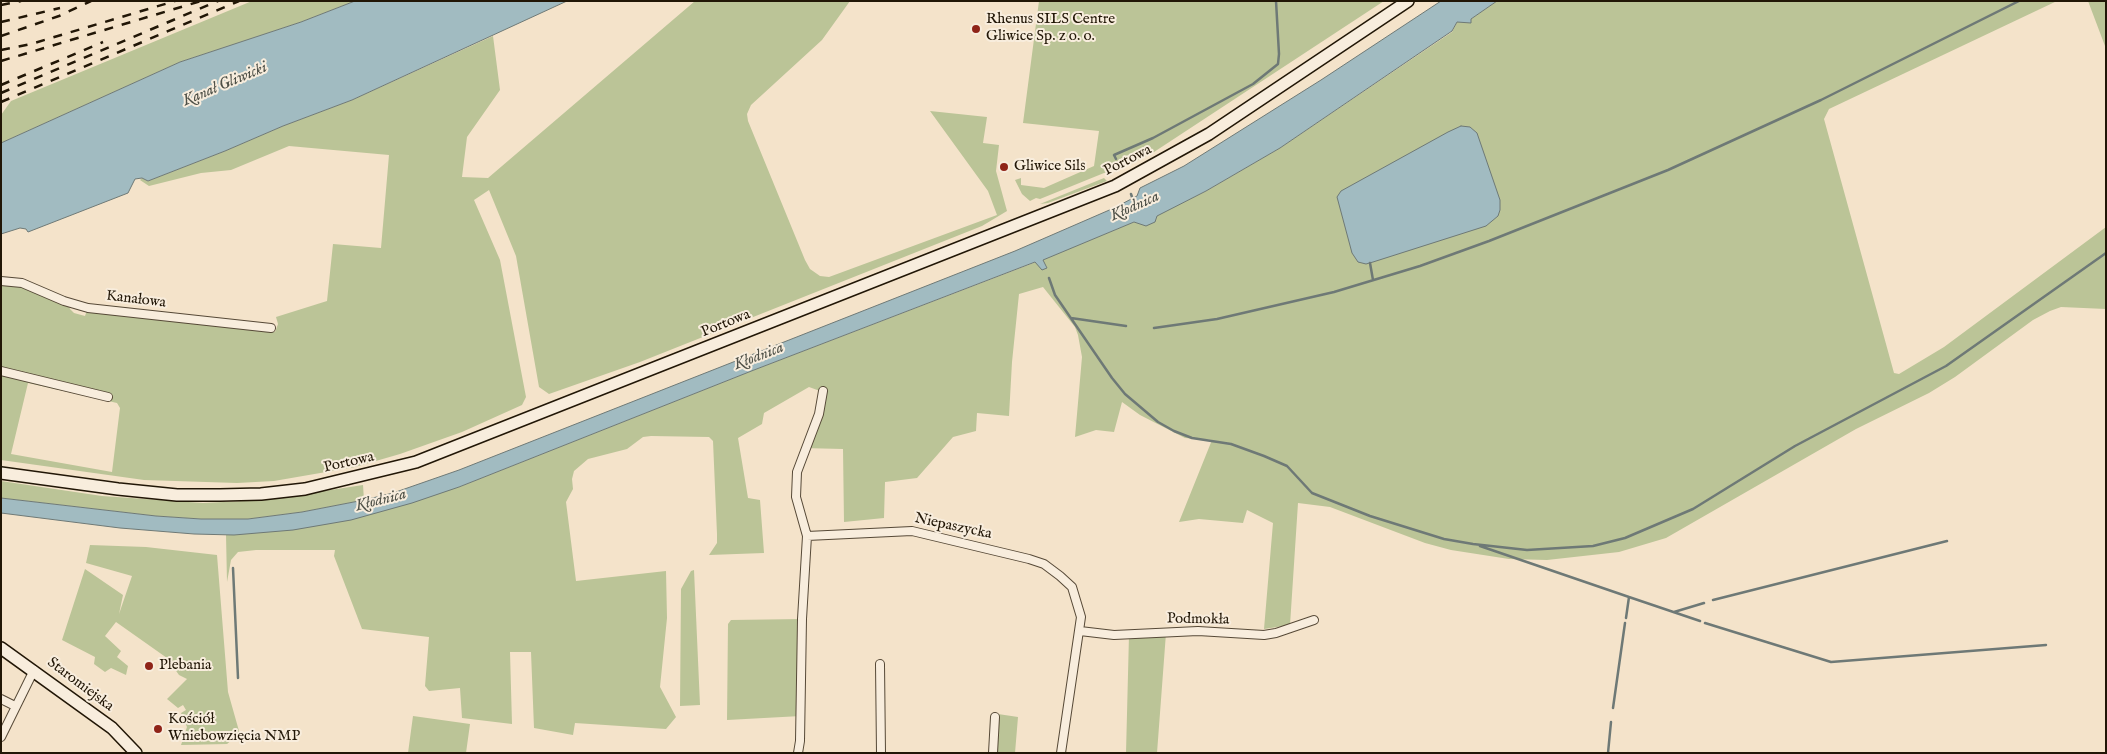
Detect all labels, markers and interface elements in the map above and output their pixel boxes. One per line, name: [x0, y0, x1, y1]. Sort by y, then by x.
place label: Rhenus SILS Centre Gliwice Sp. z o. o.: [986, 11, 1115, 46]
marker: Rhenus SILS Centre Gliwice Sp. z o. o.: [970, 23, 982, 35]
water label: Kanał Gliwicki: [180, 59, 270, 111]
street label: Portowa: [1101, 141, 1155, 181]
place label: Gliwice Sils: [1014, 158, 1085, 176]
marker: Gliwice Sils: [998, 161, 1010, 173]
water label: Kłodnica: [1107, 188, 1163, 226]
street label: Kanałowa: [105, 287, 167, 313]
street label: Portowa: [699, 306, 753, 342]
water label: Kłodnica: [731, 339, 787, 375]
street label: Portowa: [322, 448, 376, 478]
water label: Kłodnica: [354, 485, 408, 517]
street label: Niepaszycka: [913, 510, 993, 544]
street label: Podmokła: [1167, 610, 1229, 630]
street label: Staromiejska: [43, 654, 117, 716]
place label: Plebania: [159, 657, 212, 675]
marker: Plebania: [143, 660, 155, 672]
place label: Kościół Wniebowzięcia NMP: [168, 711, 300, 746]
marker: Kościół Wniebowzięcia NMP: [152, 723, 164, 735]

